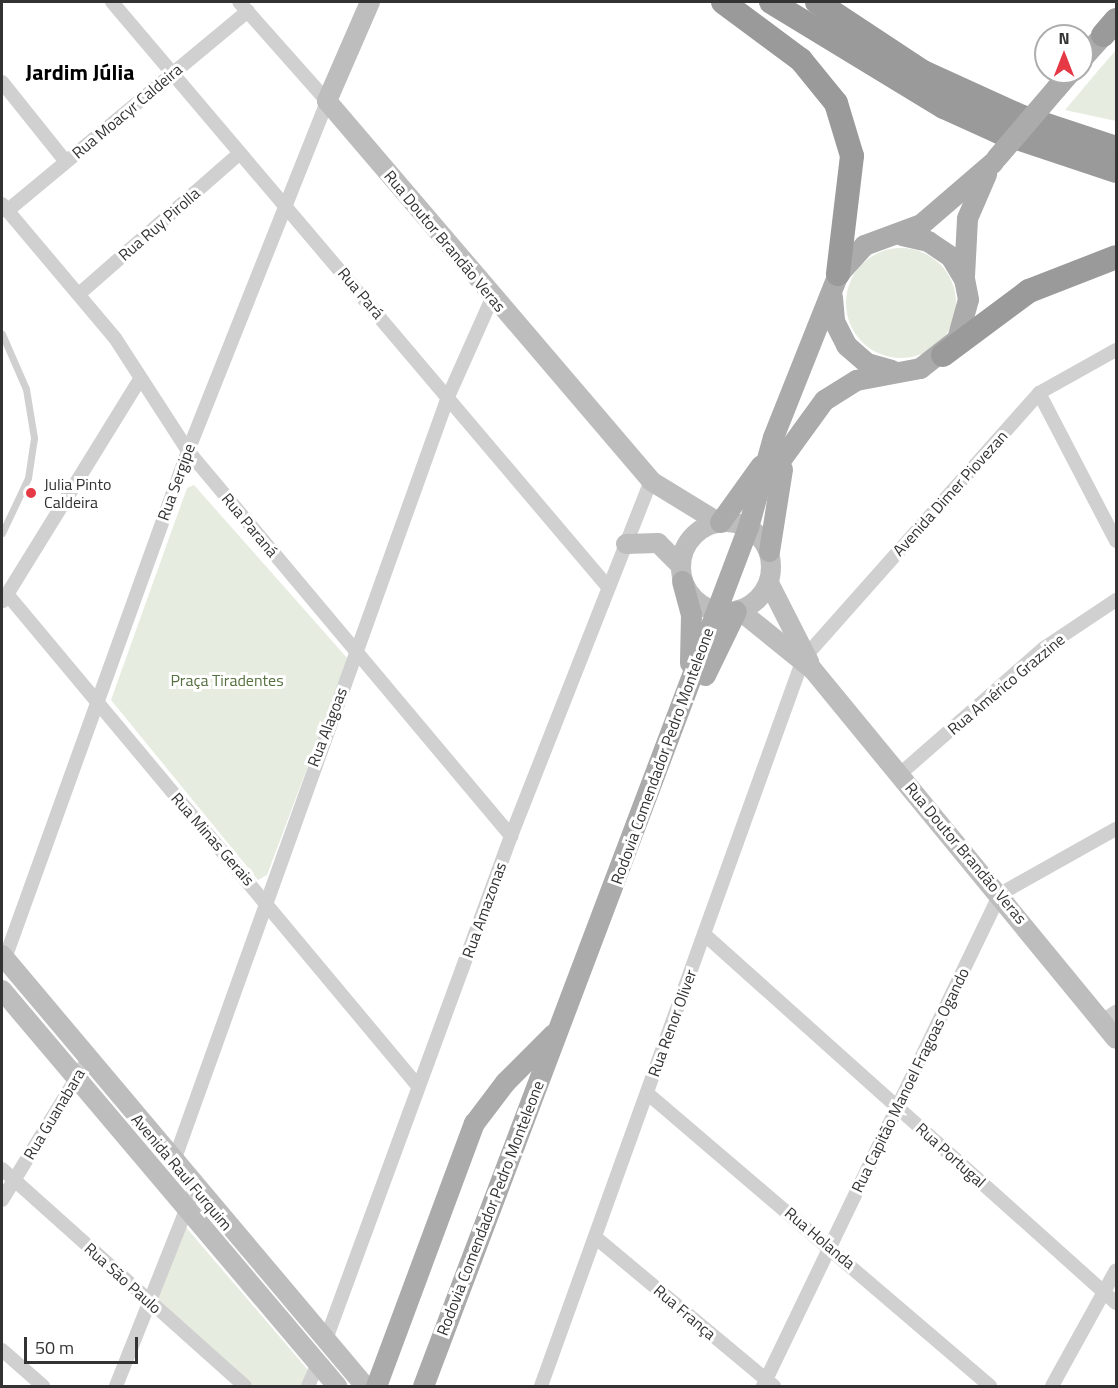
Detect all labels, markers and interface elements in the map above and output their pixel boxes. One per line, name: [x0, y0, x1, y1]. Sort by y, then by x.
north arrow: [1034, 24, 1094, 84]
text: N: [1058, 26, 1070, 50]
street label: Rua Moacyr Caldeira: [68, 59, 186, 163]
district label: Jardim Júlia: [26, 60, 134, 86]
street label: Rua Doutor Brandão Veras: [380, 166, 510, 316]
street label: Rua Ruy Pirolla: [114, 183, 204, 265]
street label: Rua Pará: [334, 264, 388, 322]
street label: Avenida Dimer Piovezan: [889, 426, 1011, 560]
street label: Rua Sergipe: [153, 441, 199, 523]
place label: Julia Pinto Caldeira: [44, 474, 111, 512]
marker: Julia Pinto Caldeira: [22, 484, 40, 502]
street label: Rua Paraná: [218, 489, 282, 561]
street label: Rodovia Comendador Pedro Monteleone: [607, 625, 717, 887]
street label: Rua Américo Grazzine: [944, 629, 1068, 739]
park label: Praça Tiradentes: [170, 670, 284, 690]
street label: Rua Alagoas: [303, 685, 351, 769]
street label: Rua Doutor Brandão Veras: [901, 778, 1031, 928]
street label: Rua Minas Gerais: [167, 789, 259, 889]
street label: Rua Amazonas: [458, 859, 510, 961]
street label: Rua Capitão Manoel Fragoas Ogando: [847, 965, 973, 1195]
street label: Rua Renor Oliver: [644, 967, 700, 1079]
street label: Rua Guanabara: [19, 1065, 89, 1163]
street label: Rodovia Comendador Pedro Monteleone: [432, 1078, 548, 1338]
street label: Avenida Raul Furquim: [128, 1110, 236, 1234]
street label: Rua Portugal: [912, 1119, 990, 1191]
street label: Rua Holanda: [781, 1203, 859, 1273]
street label: Rua São Paulo: [81, 1239, 165, 1317]
street label: Rua França: [650, 1281, 720, 1343]
scale bar: [27, 1325, 141, 1363]
text: 50 m: [35, 1334, 74, 1361]

